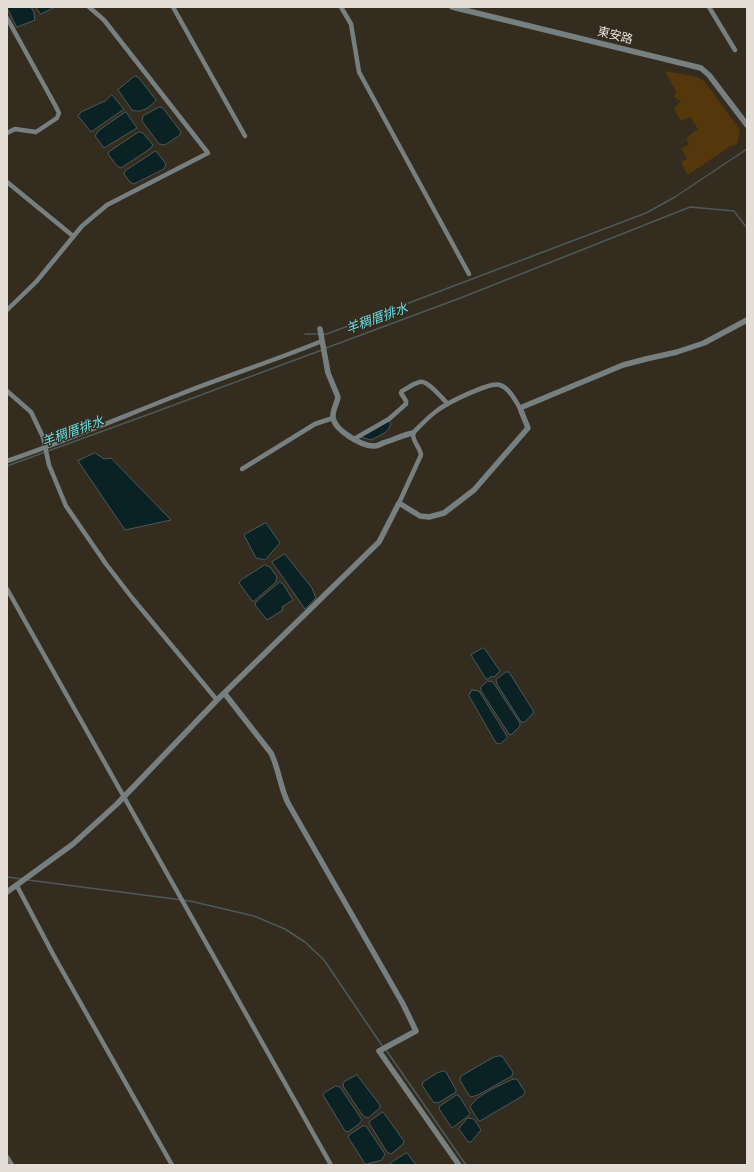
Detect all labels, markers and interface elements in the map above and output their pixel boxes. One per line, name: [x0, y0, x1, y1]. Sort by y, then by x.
street label: 東安路: [596, 25, 634, 47]
water label: 羊稠厝排水: [344, 301, 410, 337]
water label: 羊稠厝排水: [40, 414, 106, 450]

